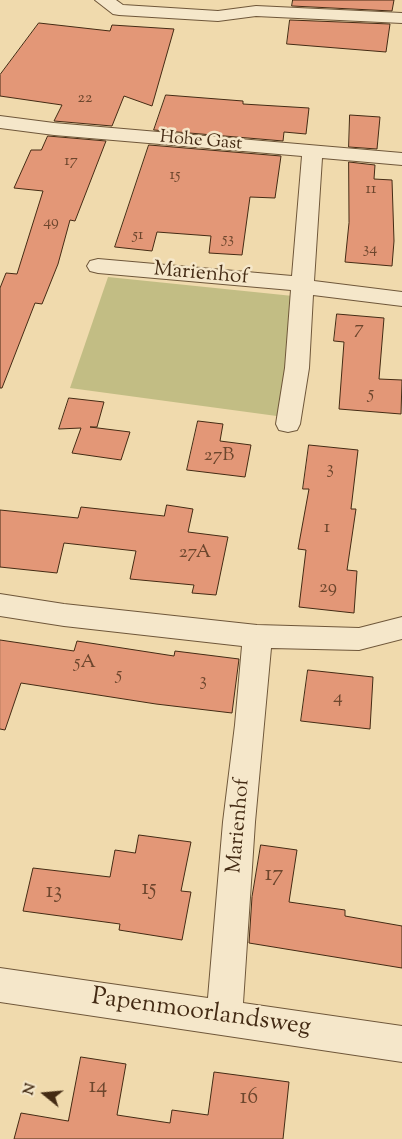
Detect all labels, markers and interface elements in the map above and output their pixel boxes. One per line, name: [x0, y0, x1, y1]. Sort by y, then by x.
house number: 22: [78, 89, 92, 109]
street label: Hohe Gast: [159, 128, 243, 156]
house number: 17: [64, 152, 78, 172]
house number: 15: [170, 166, 180, 186]
house number: 11: [366, 180, 376, 200]
house number: 49: [43, 213, 59, 233]
house number: 51: [133, 226, 143, 246]
house number: 53: [222, 230, 234, 250]
house number: 34: [363, 240, 377, 260]
street label: Marienhof: [152, 258, 250, 292]
house number: 7: [354, 319, 364, 341]
house number: 5: [368, 384, 374, 406]
house number: 27B: [204, 446, 234, 468]
house number: 3: [326, 459, 334, 481]
house number: 1: [324, 518, 330, 540]
house number: 27A: [179, 543, 211, 565]
house number: 29: [319, 578, 337, 600]
house number: 5A: [74, 653, 96, 675]
house number: 5: [116, 665, 122, 687]
house number: 3: [199, 671, 207, 693]
house number: 4: [333, 688, 343, 710]
street label: Marienhof: [223, 777, 257, 875]
house number: 17: [265, 863, 283, 889]
house number: 15: [141, 877, 157, 903]
house number: 13: [46, 880, 62, 906]
street label: Papenmoorlandsweg: [89, 984, 313, 1044]
north arrow: [20, 1069, 70, 1119]
house number: 14: [89, 1075, 107, 1101]
text: N: [19, 1081, 42, 1098]
house number: 16: [240, 1086, 258, 1112]

